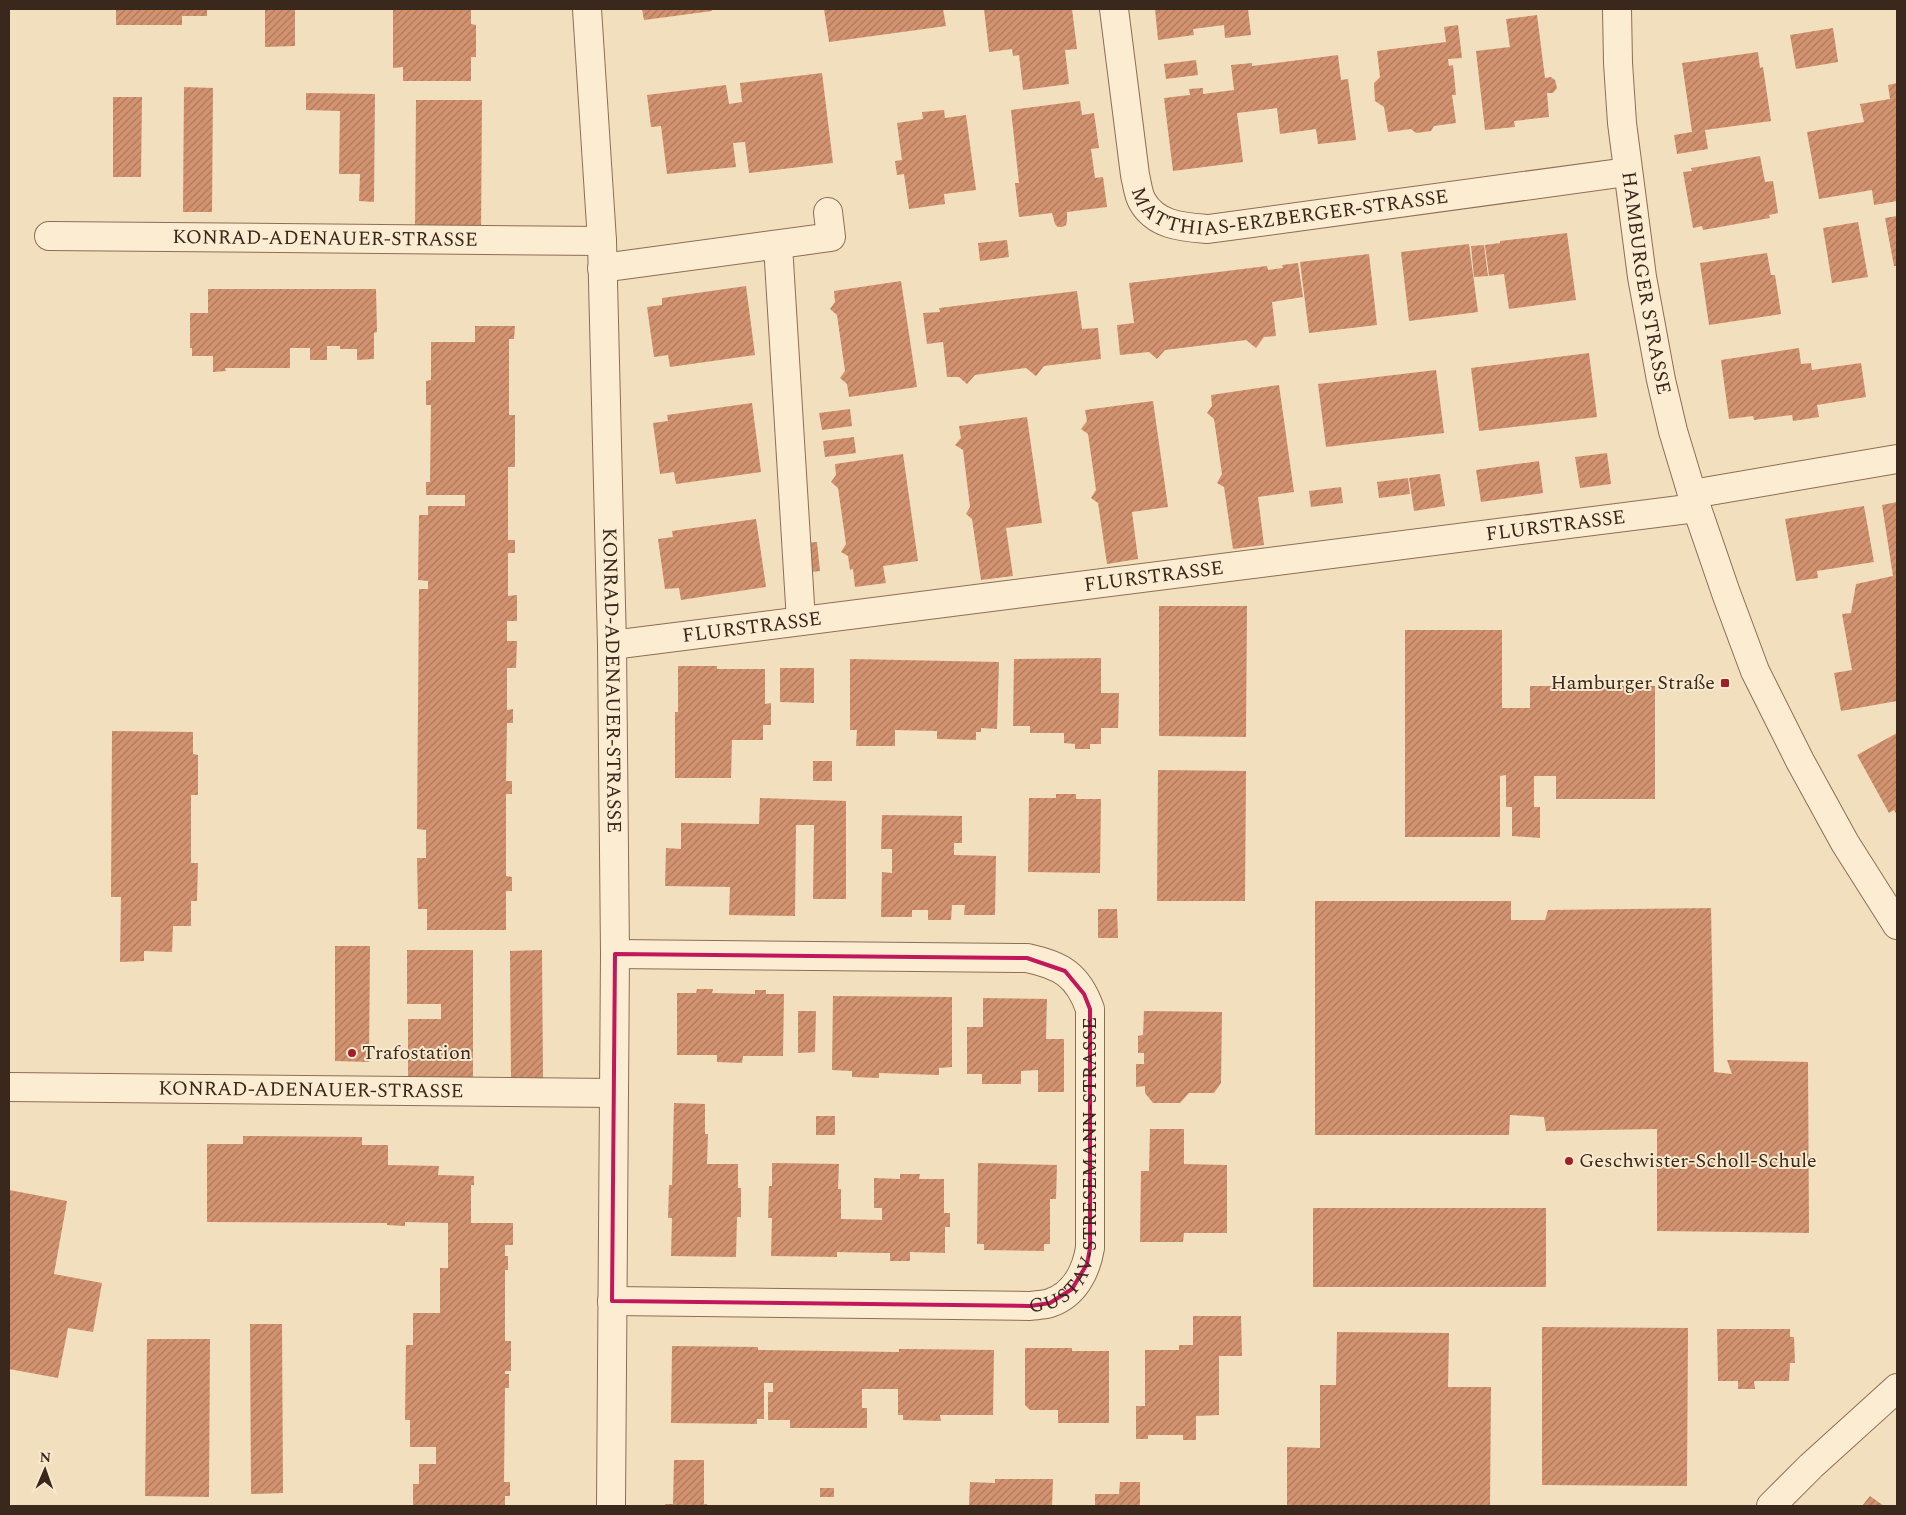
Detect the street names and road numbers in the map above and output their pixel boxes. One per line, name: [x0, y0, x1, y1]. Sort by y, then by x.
street label: MATTHIAS-ERZBERGER-STRASSE: [1131, 165, 1463, 207]
street label: HAMBURGER STRASSE: [1613, 170, 1679, 398]
street label: KONRAD-ADENAUER-STRASSE: [172, 222, 478, 255]
street label: FLURSTRASSE: [1484, 502, 1627, 549]
street label: KONRAD-ADENAUER-STRASSE: [594, 527, 629, 833]
street label: FLURSTRASSE: [1082, 553, 1225, 600]
street label: FLURSTRASSE: [680, 604, 823, 651]
street label: GUSTAV-STRESEMANN-STRASSE: [1028, 1017, 1105, 1321]
street label: KONRAD-ADENAUER-STRASSE: [158, 1073, 464, 1107]

